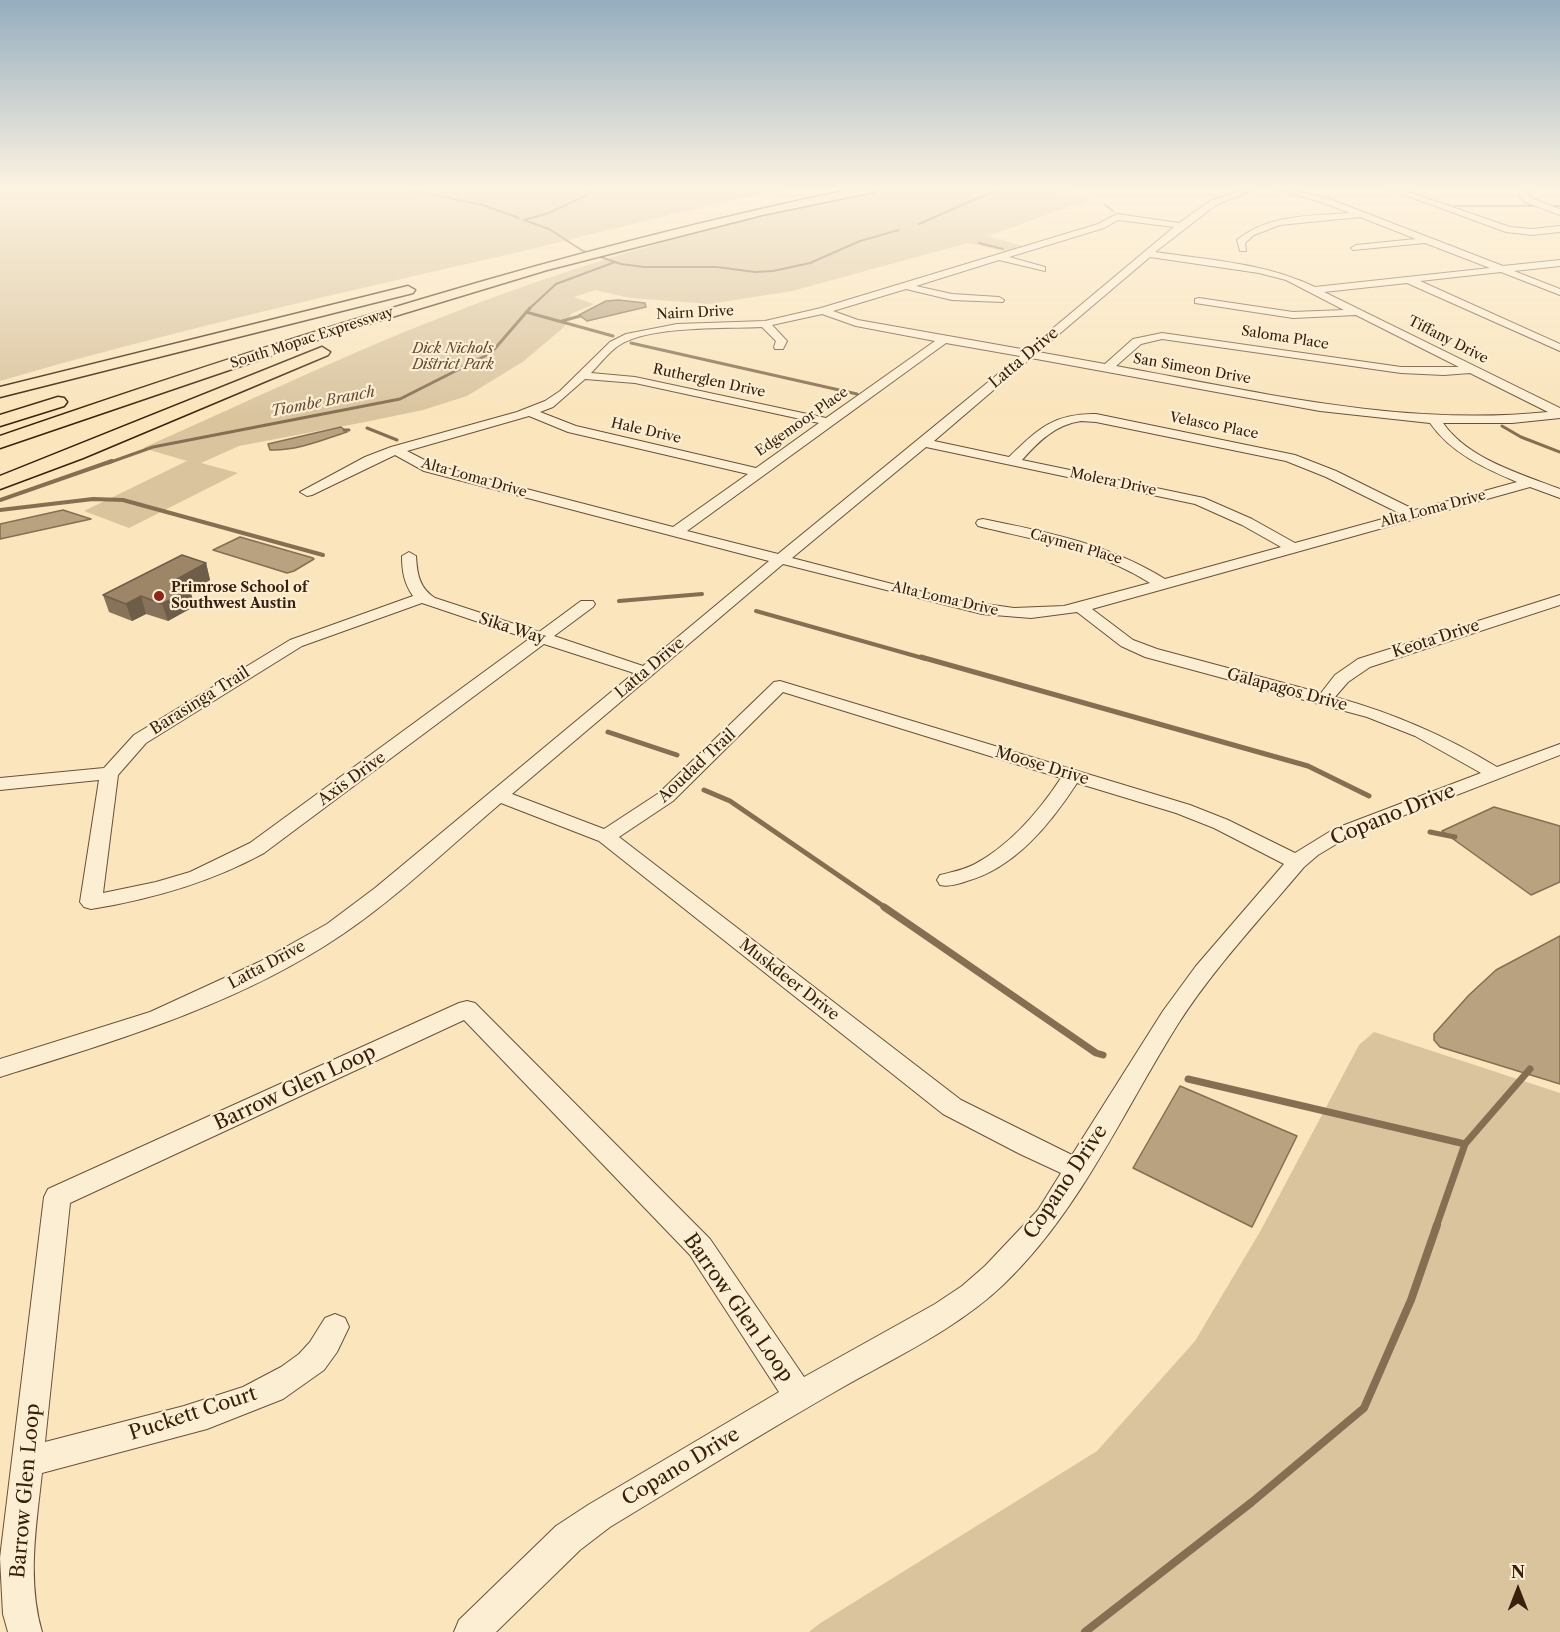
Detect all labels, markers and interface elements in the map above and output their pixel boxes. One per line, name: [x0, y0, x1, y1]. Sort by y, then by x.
street label: Nairn Drive: [656, 303, 734, 323]
street label: South Mopac Expressway: [228, 304, 396, 372]
street label: Tiffany Drive: [1405, 313, 1491, 367]
street label: Latta Drive: [985, 323, 1063, 393]
street label: Saloma Place: [1240, 323, 1330, 353]
park label: Dick Nichols District Park: [412, 341, 494, 374]
street label: San Simeon Drive: [1132, 350, 1252, 388]
street label: Rutherglen Drive: [651, 361, 767, 401]
water label: Tiombe Branch: [270, 383, 376, 421]
street label: Edgemoor Place: [752, 384, 852, 460]
street label: Velasco Place: [1168, 409, 1260, 443]
street label: Hale Drive: [609, 415, 683, 447]
street label: Alta Loma Drive: [419, 455, 529, 501]
street label: Molera Drive: [1068, 465, 1158, 499]
street label: Alta Loma Drive: [1378, 487, 1488, 531]
street label: Caymen Place: [1028, 526, 1124, 568]
street label: Alta Loma Drive: [890, 579, 1000, 619]
place label: Primrose School of Southwest Austin: [171, 580, 308, 612]
marker: Primrose School of Southwest Austin: [152, 589, 166, 603]
street label: Sika Way: [476, 609, 548, 649]
street label: Keota Drive: [1390, 616, 1482, 662]
street label: Latta Drive: [611, 633, 689, 703]
street label: Barasinga Trail: [147, 663, 253, 739]
street label: Galapagos Drive: [1225, 665, 1349, 715]
street label: Aoudad Trail: [654, 725, 740, 807]
street label: Moose Drive: [993, 743, 1091, 789]
street label: Axis Drive: [314, 748, 390, 810]
street label: Copano Drive: [1327, 779, 1459, 851]
street label: Muskdeer Drive: [735, 935, 843, 1025]
street label: Latta Drive: [225, 937, 309, 993]
street label: Barrow Glen Loop: [210, 1040, 380, 1136]
street label: Copano Drive: [1019, 1120, 1113, 1244]
street label: Barrow Glen Loop: [678, 1229, 798, 1387]
street label: Puckett Court: [126, 1382, 260, 1446]
street label: Barrow Glen Loop: [6, 1402, 46, 1580]
street label: Copano Drive: [618, 1423, 744, 1511]
north arrow: [1488, 1560, 1548, 1620]
text: N: [1511, 1562, 1525, 1582]

